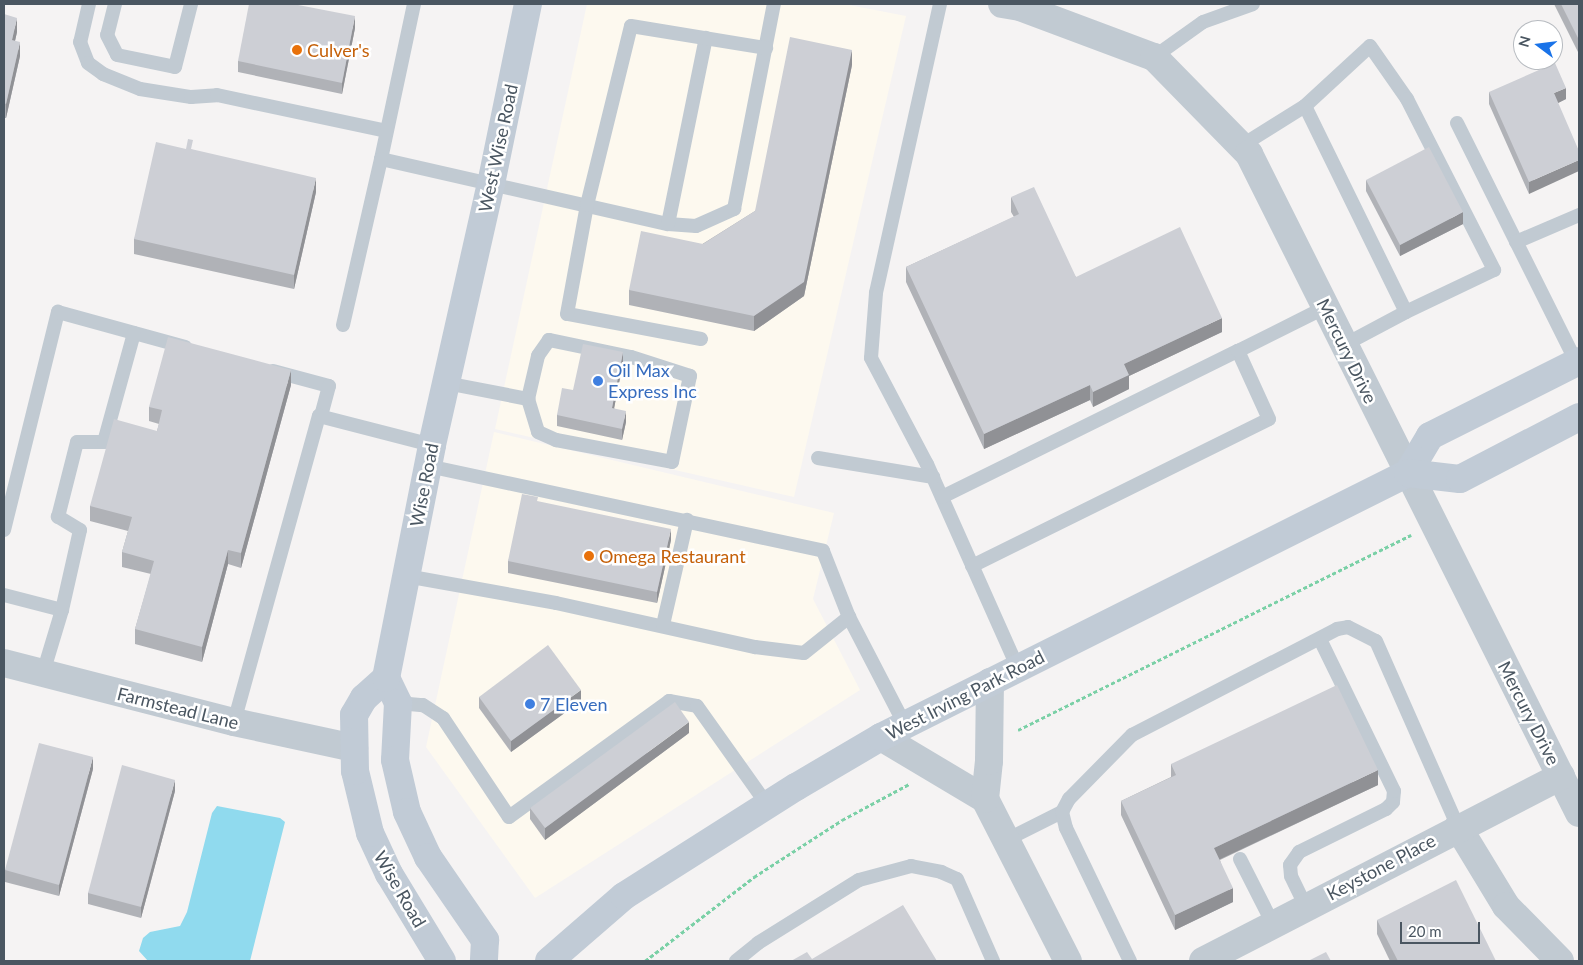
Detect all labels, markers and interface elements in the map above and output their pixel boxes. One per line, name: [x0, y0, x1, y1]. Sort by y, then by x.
north arrow: [1513, 20, 1563, 70]
text: N: [1514, 34, 1534, 49]
place label: Culver's: [307, 39, 370, 61]
marker: Culver's: [291, 44, 303, 56]
street label: West Wise Road: [474, 82, 522, 214]
street label: Mercury Drive: [1312, 295, 1382, 407]
place label: Oil Max Express Inc: [608, 360, 697, 402]
marker: Oil Max Express Inc: [592, 375, 604, 387]
street label: Wise Road: [405, 441, 443, 529]
place label: Omega Restaurant: [599, 545, 746, 567]
marker: Omega Restaurant: [583, 550, 595, 562]
street label: West Irving Park Road: [882, 646, 1048, 744]
street label: Mercury Drive: [1493, 657, 1565, 769]
street label: Farmstead Lane: [115, 682, 241, 734]
place label: 7 Eleven: [540, 693, 607, 715]
marker: 7 Eleven: [524, 698, 536, 710]
street label: Keystone Place: [1323, 829, 1439, 905]
street label: Wise Road: [369, 847, 431, 931]
scale bar: [1403, 912, 1483, 944]
text: 20 m: [1408, 922, 1442, 940]

